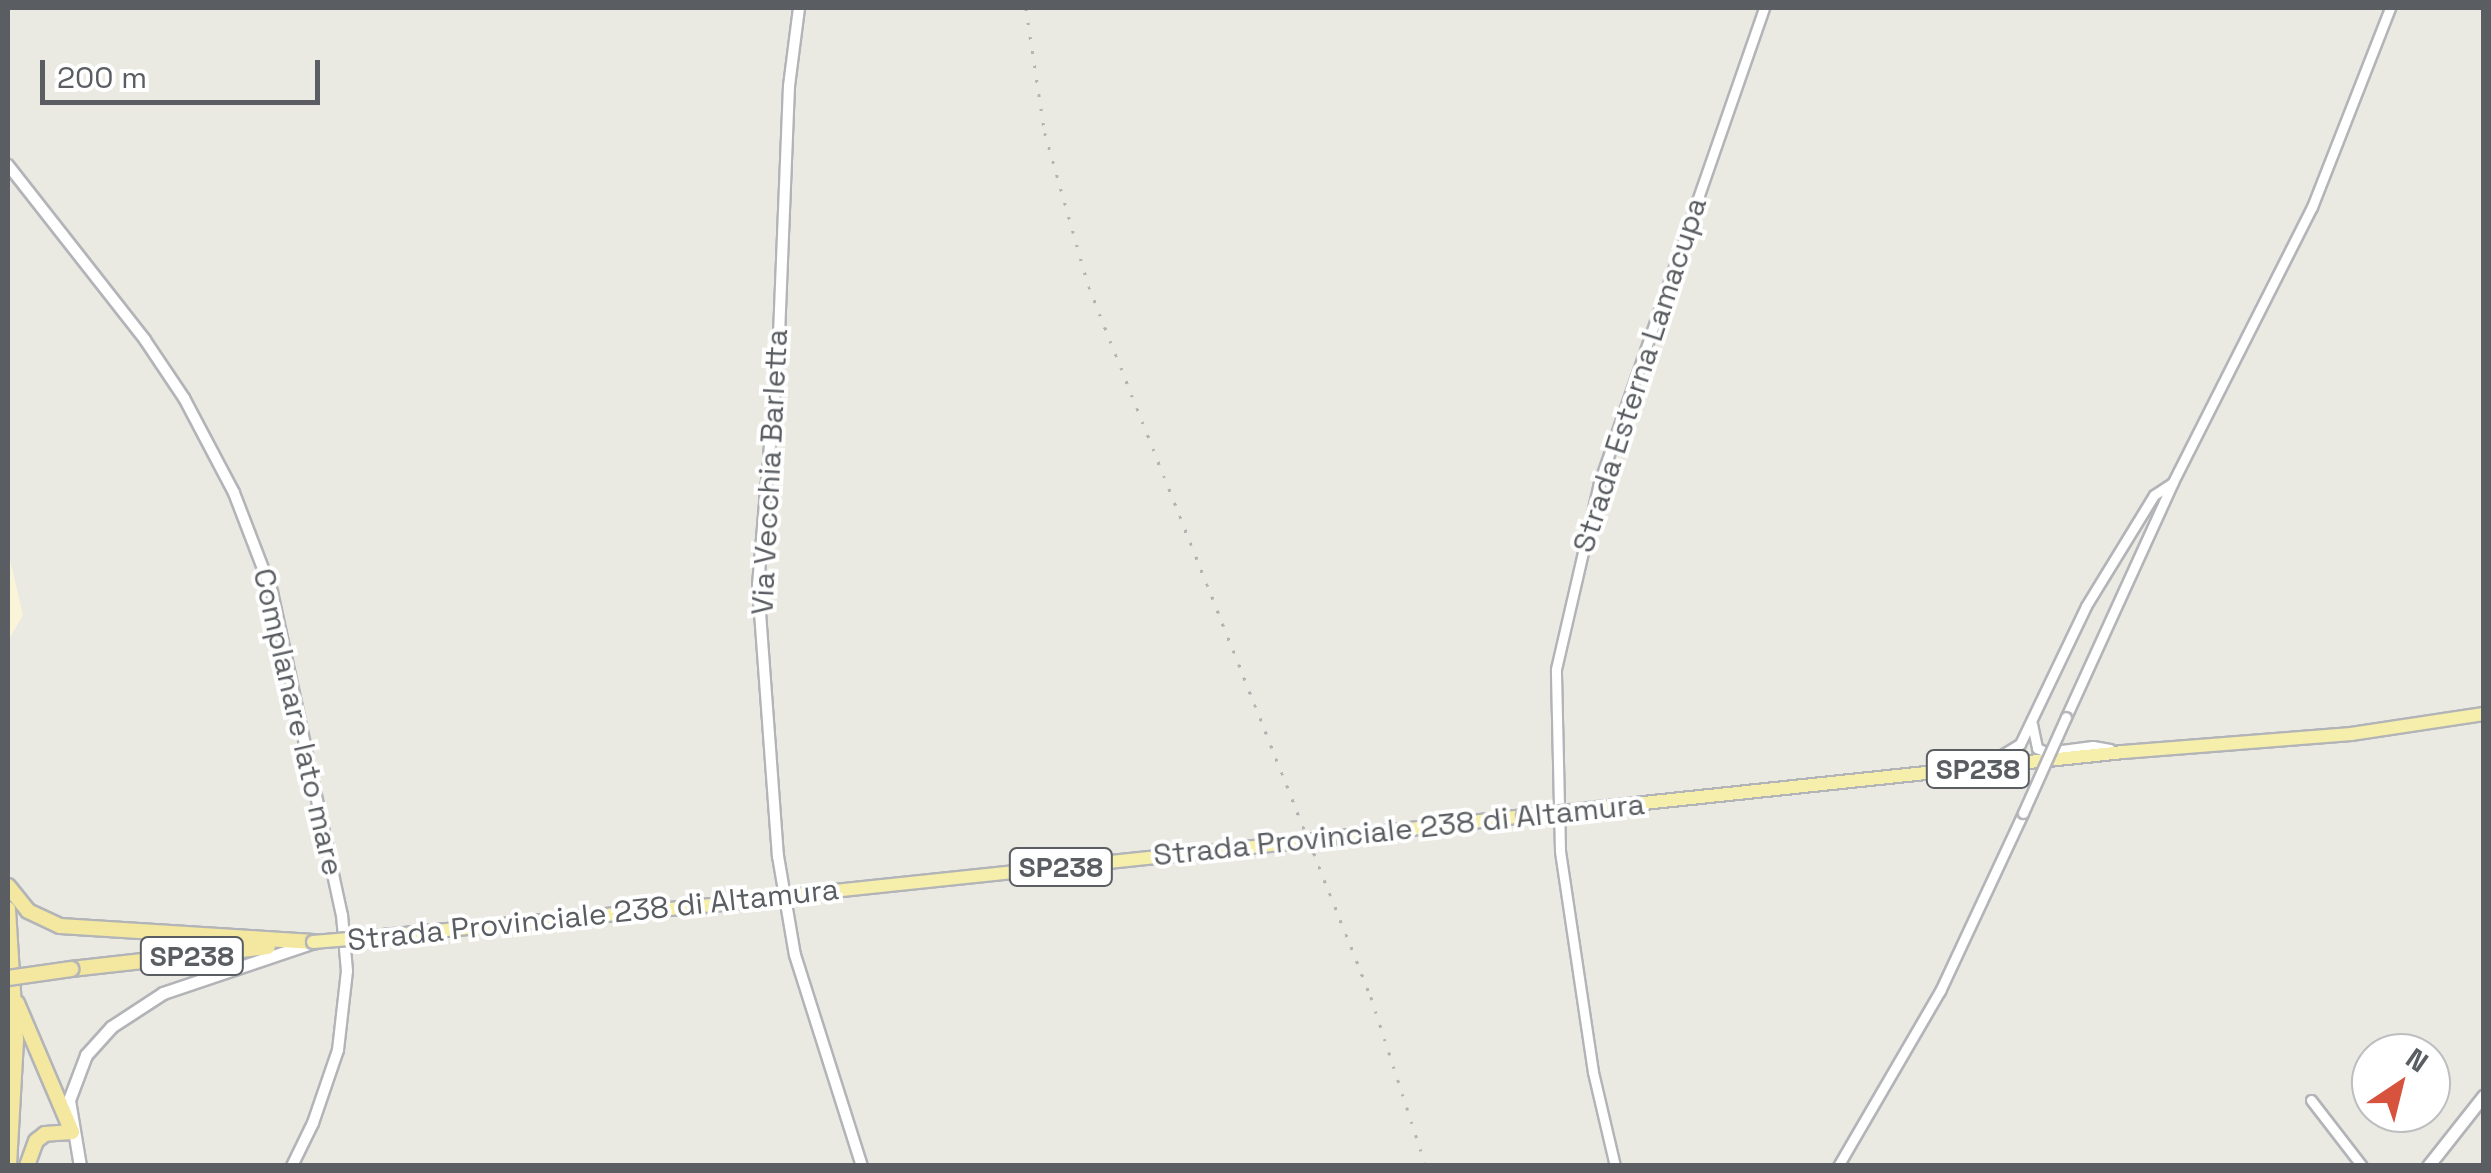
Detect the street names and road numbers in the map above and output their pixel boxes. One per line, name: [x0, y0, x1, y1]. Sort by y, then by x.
street label: Strada Esterna Lamacupa: [1566, 193, 1714, 557]
street label: Via Vecchia Barletta: [745, 328, 795, 616]
street label: Complanare lato mare: [245, 565, 351, 879]
road number: SP238: [1926, 746, 2030, 792]
street label: Strada Provinciale 238 di Altamura: [1151, 786, 1647, 874]
road number: SP238: [1008, 844, 1114, 890]
street label: Strada Provinciale 238 di Altamura: [345, 871, 841, 959]
road number: SP238: [140, 933, 244, 979]

